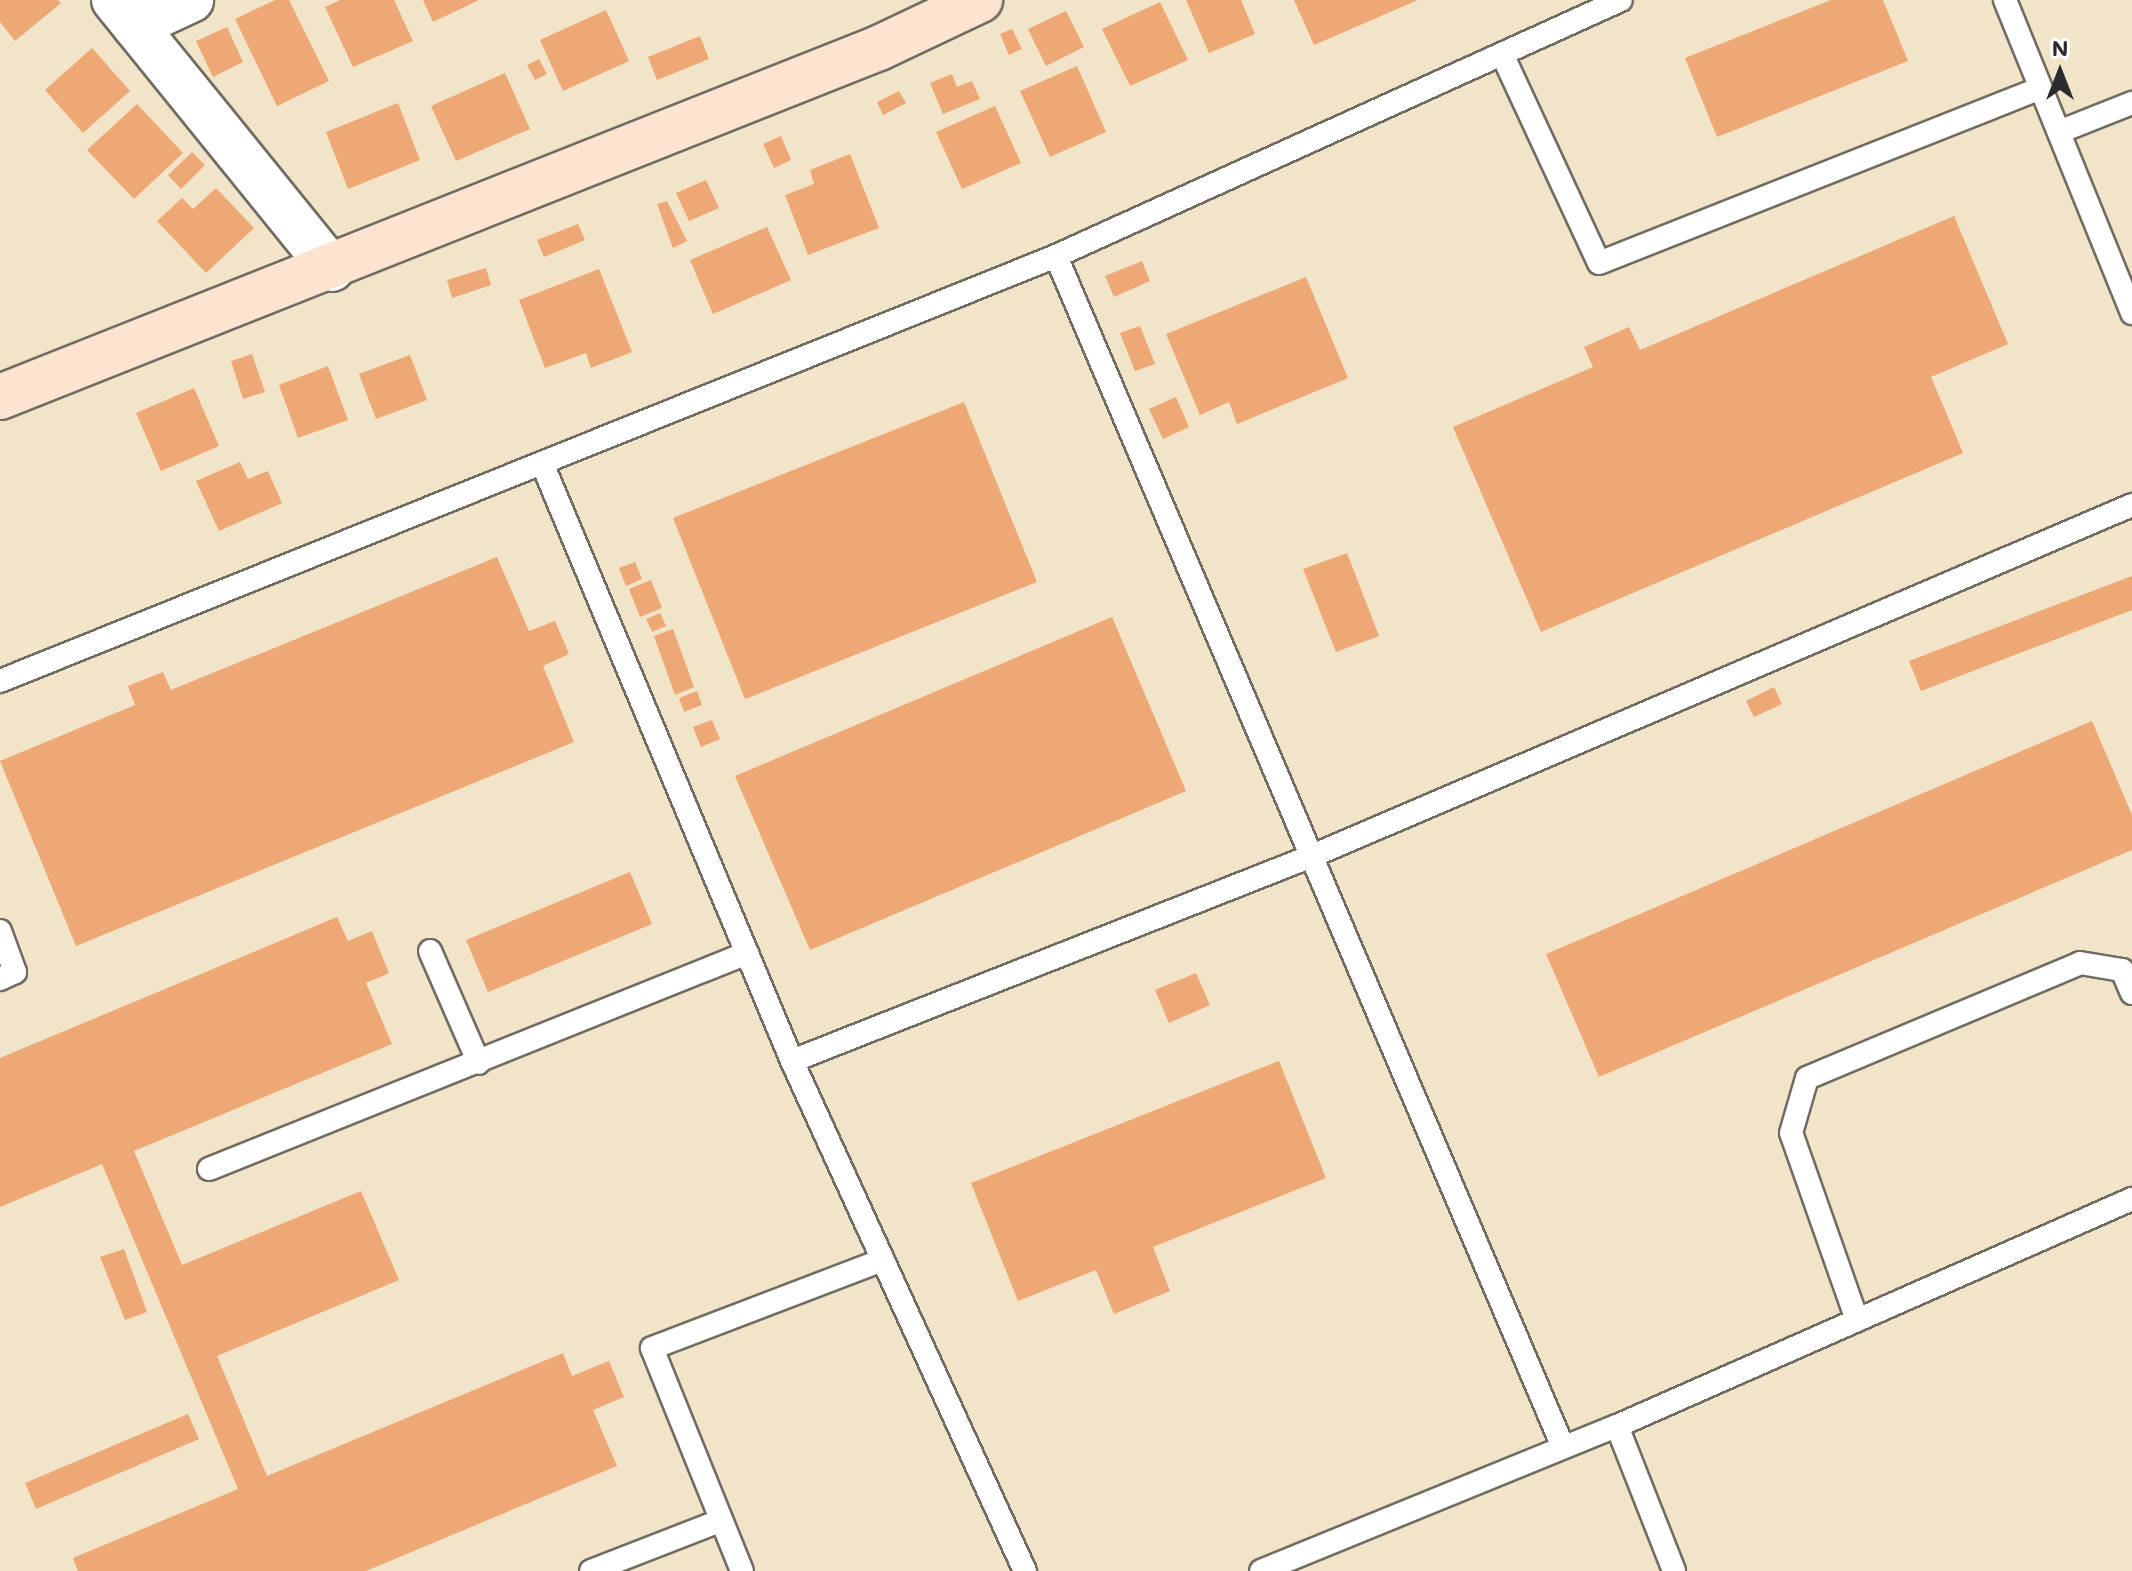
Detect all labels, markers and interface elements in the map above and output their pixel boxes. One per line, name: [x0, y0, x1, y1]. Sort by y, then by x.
north arrow: [2020, 32, 2100, 112]
text: N: [2052, 33, 2068, 62]

